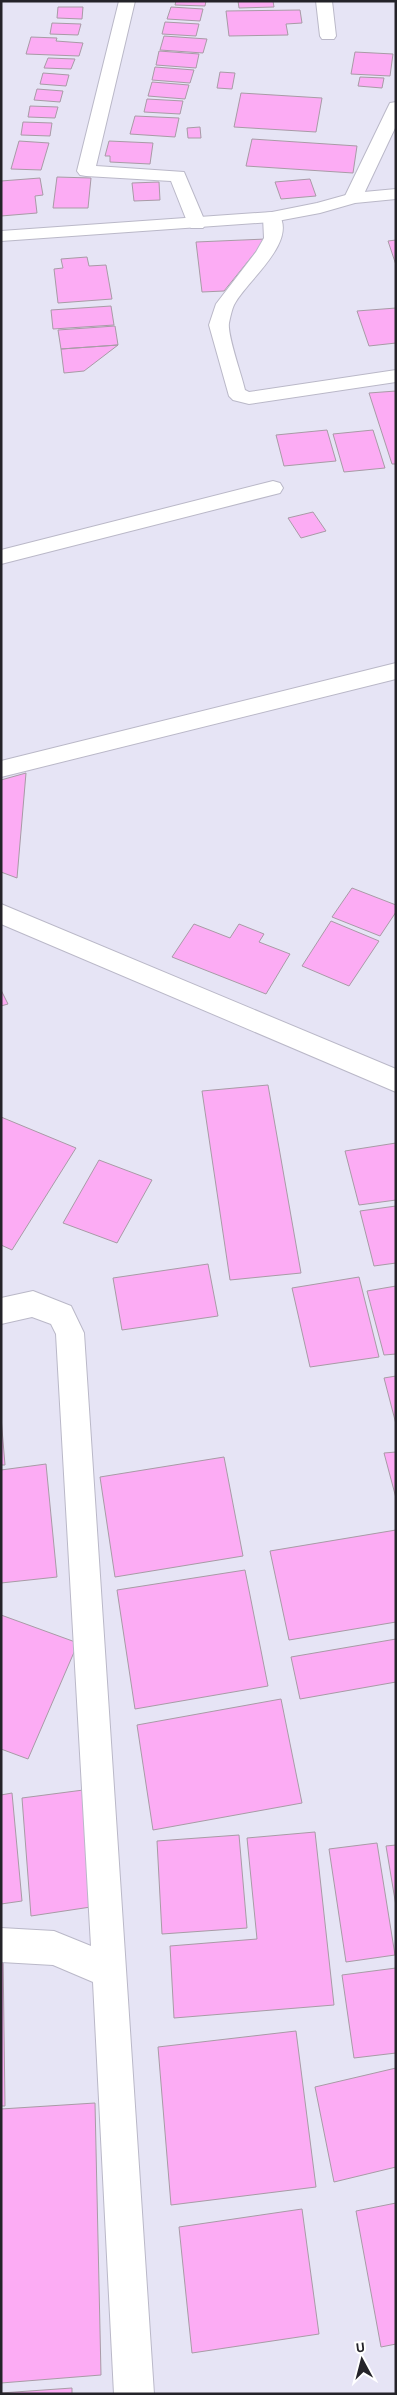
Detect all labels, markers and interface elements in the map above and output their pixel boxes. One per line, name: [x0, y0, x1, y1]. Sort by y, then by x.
north arrow: [337, 2335, 387, 2385]
text: U: [355, 2341, 366, 2356]

